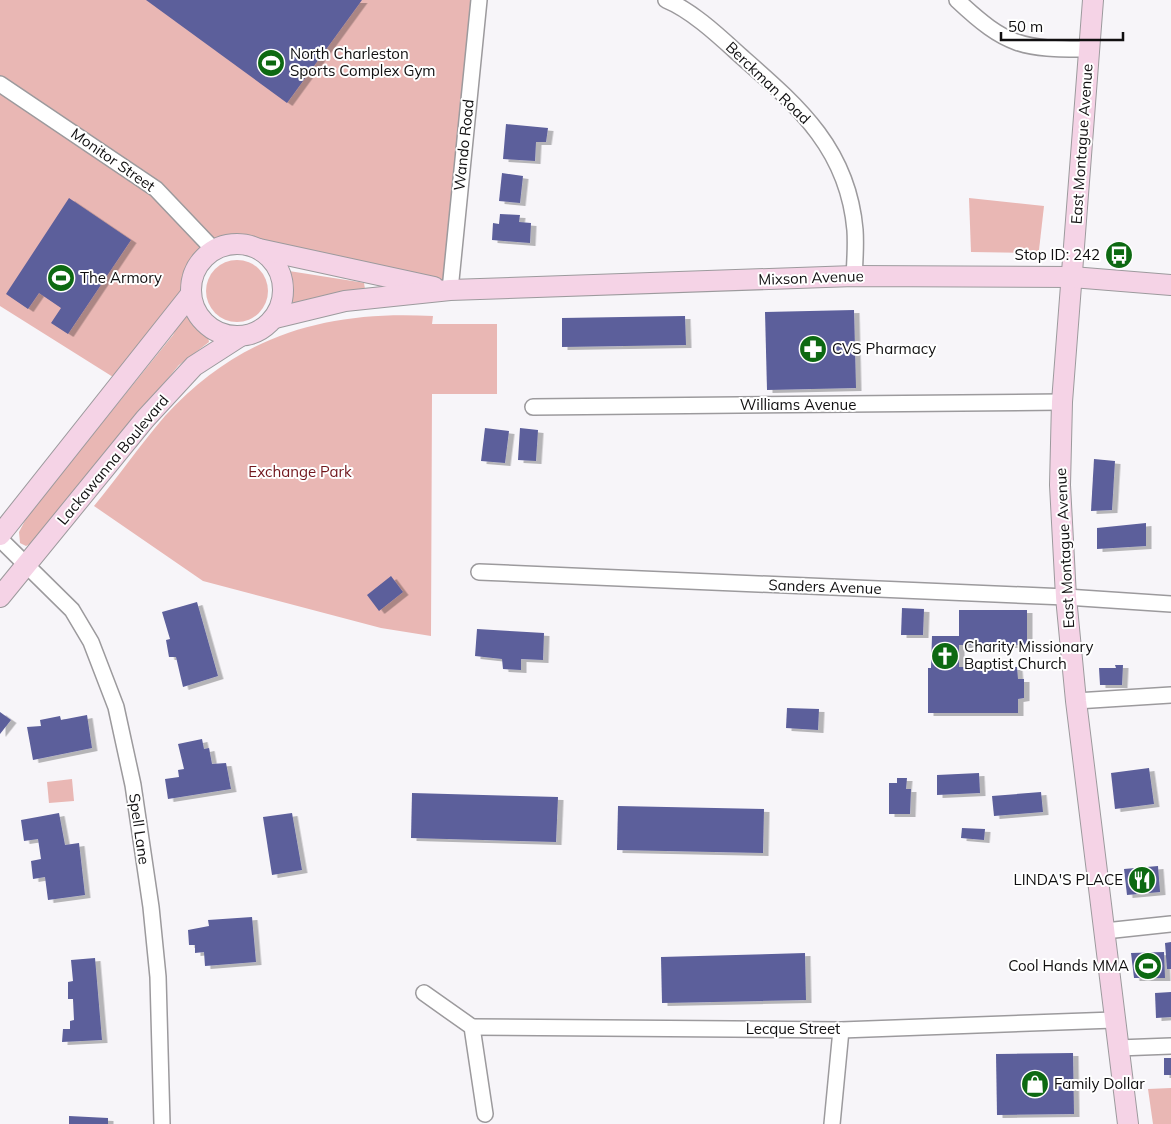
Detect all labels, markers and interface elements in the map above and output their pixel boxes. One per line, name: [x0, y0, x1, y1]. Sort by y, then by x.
scale bar: [1001, 10, 1124, 42]
text: 50 m: [1008, 17, 1043, 36]
street label: Berckman Road: [722, 37, 815, 128]
place label: North Charleston Sports Complex Gym: [290, 44, 436, 80]
sports icon: North Charleston Sports Complex Gym: [256, 48, 286, 78]
street label: East Montague Avenue: [1066, 63, 1097, 225]
street label: Wando Road: [449, 98, 478, 192]
street label: Monitor Street: [68, 124, 159, 196]
bus stop icon: Stop ID: 242: [1104, 240, 1134, 270]
place label: Stop ID: 242: [1015, 245, 1100, 264]
sports icon: The Armory: [46, 263, 76, 293]
street label: Mixson Avenue: [758, 266, 864, 289]
place label: The Armory: [80, 268, 162, 287]
pharmacy icon: CVS Pharmacy: [798, 334, 828, 364]
place label: CVS Pharmacy: [832, 339, 936, 358]
street label: Lackawanna Boulevard: [53, 391, 173, 529]
street label: Williams Avenue: [740, 395, 856, 414]
park label: Exchange Park: [248, 462, 352, 481]
street label: East Montague Avenue: [1051, 467, 1078, 629]
street label: Sanders Avenue: [768, 575, 882, 598]
place label: Charity Missionary Baptist Church: [964, 637, 1093, 673]
church icon: Charity Missionary Baptist Church: [930, 641, 960, 671]
street label: Spell Lane: [125, 792, 154, 866]
restaurant icon: LINDA'S PLACE: [1127, 865, 1157, 895]
place label: LINDA'S PLACE: [1014, 870, 1123, 889]
sports icon: Cool Hands MMA: [1133, 951, 1163, 981]
place label: Cool Hands MMA: [1008, 956, 1129, 975]
street label: Lecque Street: [746, 1019, 840, 1038]
shop icon: Family Dollar: [1020, 1069, 1050, 1099]
place label: Family Dollar: [1054, 1074, 1145, 1093]

